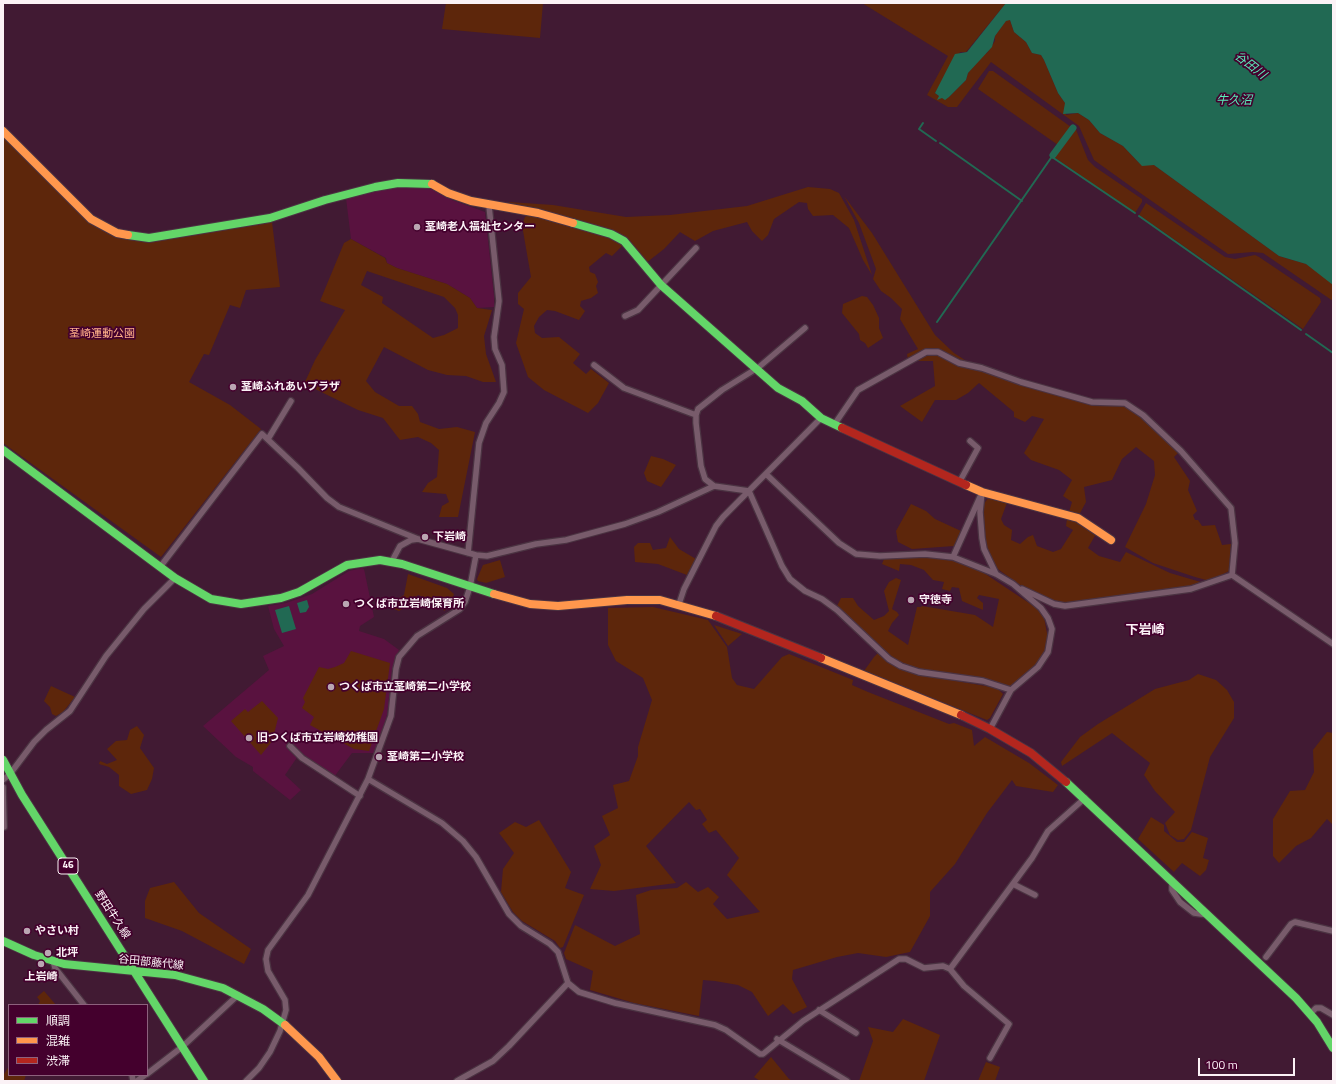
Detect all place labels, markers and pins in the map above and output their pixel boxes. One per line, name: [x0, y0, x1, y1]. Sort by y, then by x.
place label: 茎崎老人福祉センター: [425, 220, 535, 234]
marker: 茎崎老人福祉センター: [412, 222, 422, 232]
place label: 茎崎ふれあいプラザ: [241, 380, 340, 394]
marker: 茎崎ふれあいプラザ: [228, 382, 238, 392]
place label: 下岩崎: [433, 530, 466, 544]
marker: 下岩崎: [420, 532, 430, 542]
place label: 守徳寺: [919, 593, 952, 607]
marker: 守徳寺: [906, 595, 916, 605]
place label: つくば市立岩崎保育所: [354, 597, 464, 611]
marker: つくば市立岩崎保育所: [341, 599, 351, 609]
place label: つくば市立茎崎第二小学校: [339, 680, 471, 694]
marker: つくば市立茎崎第二小学校: [326, 682, 336, 692]
place label: 旧つくば市立岩崎幼稚園: [257, 731, 378, 745]
marker: 旧つくば市立岩崎幼稚園: [244, 733, 254, 743]
place label: 茎崎第二小学校: [387, 750, 464, 764]
marker: 茎崎第二小学校: [374, 752, 384, 762]
place label: やさい村: [35, 924, 79, 938]
marker: やさい村: [22, 926, 32, 936]
place label: 北坪: [56, 946, 78, 960]
marker: 北坪: [43, 948, 53, 958]
marker: 上岩崎: [36, 959, 46, 969]
place label: 上岩崎: [25, 970, 57, 984]

